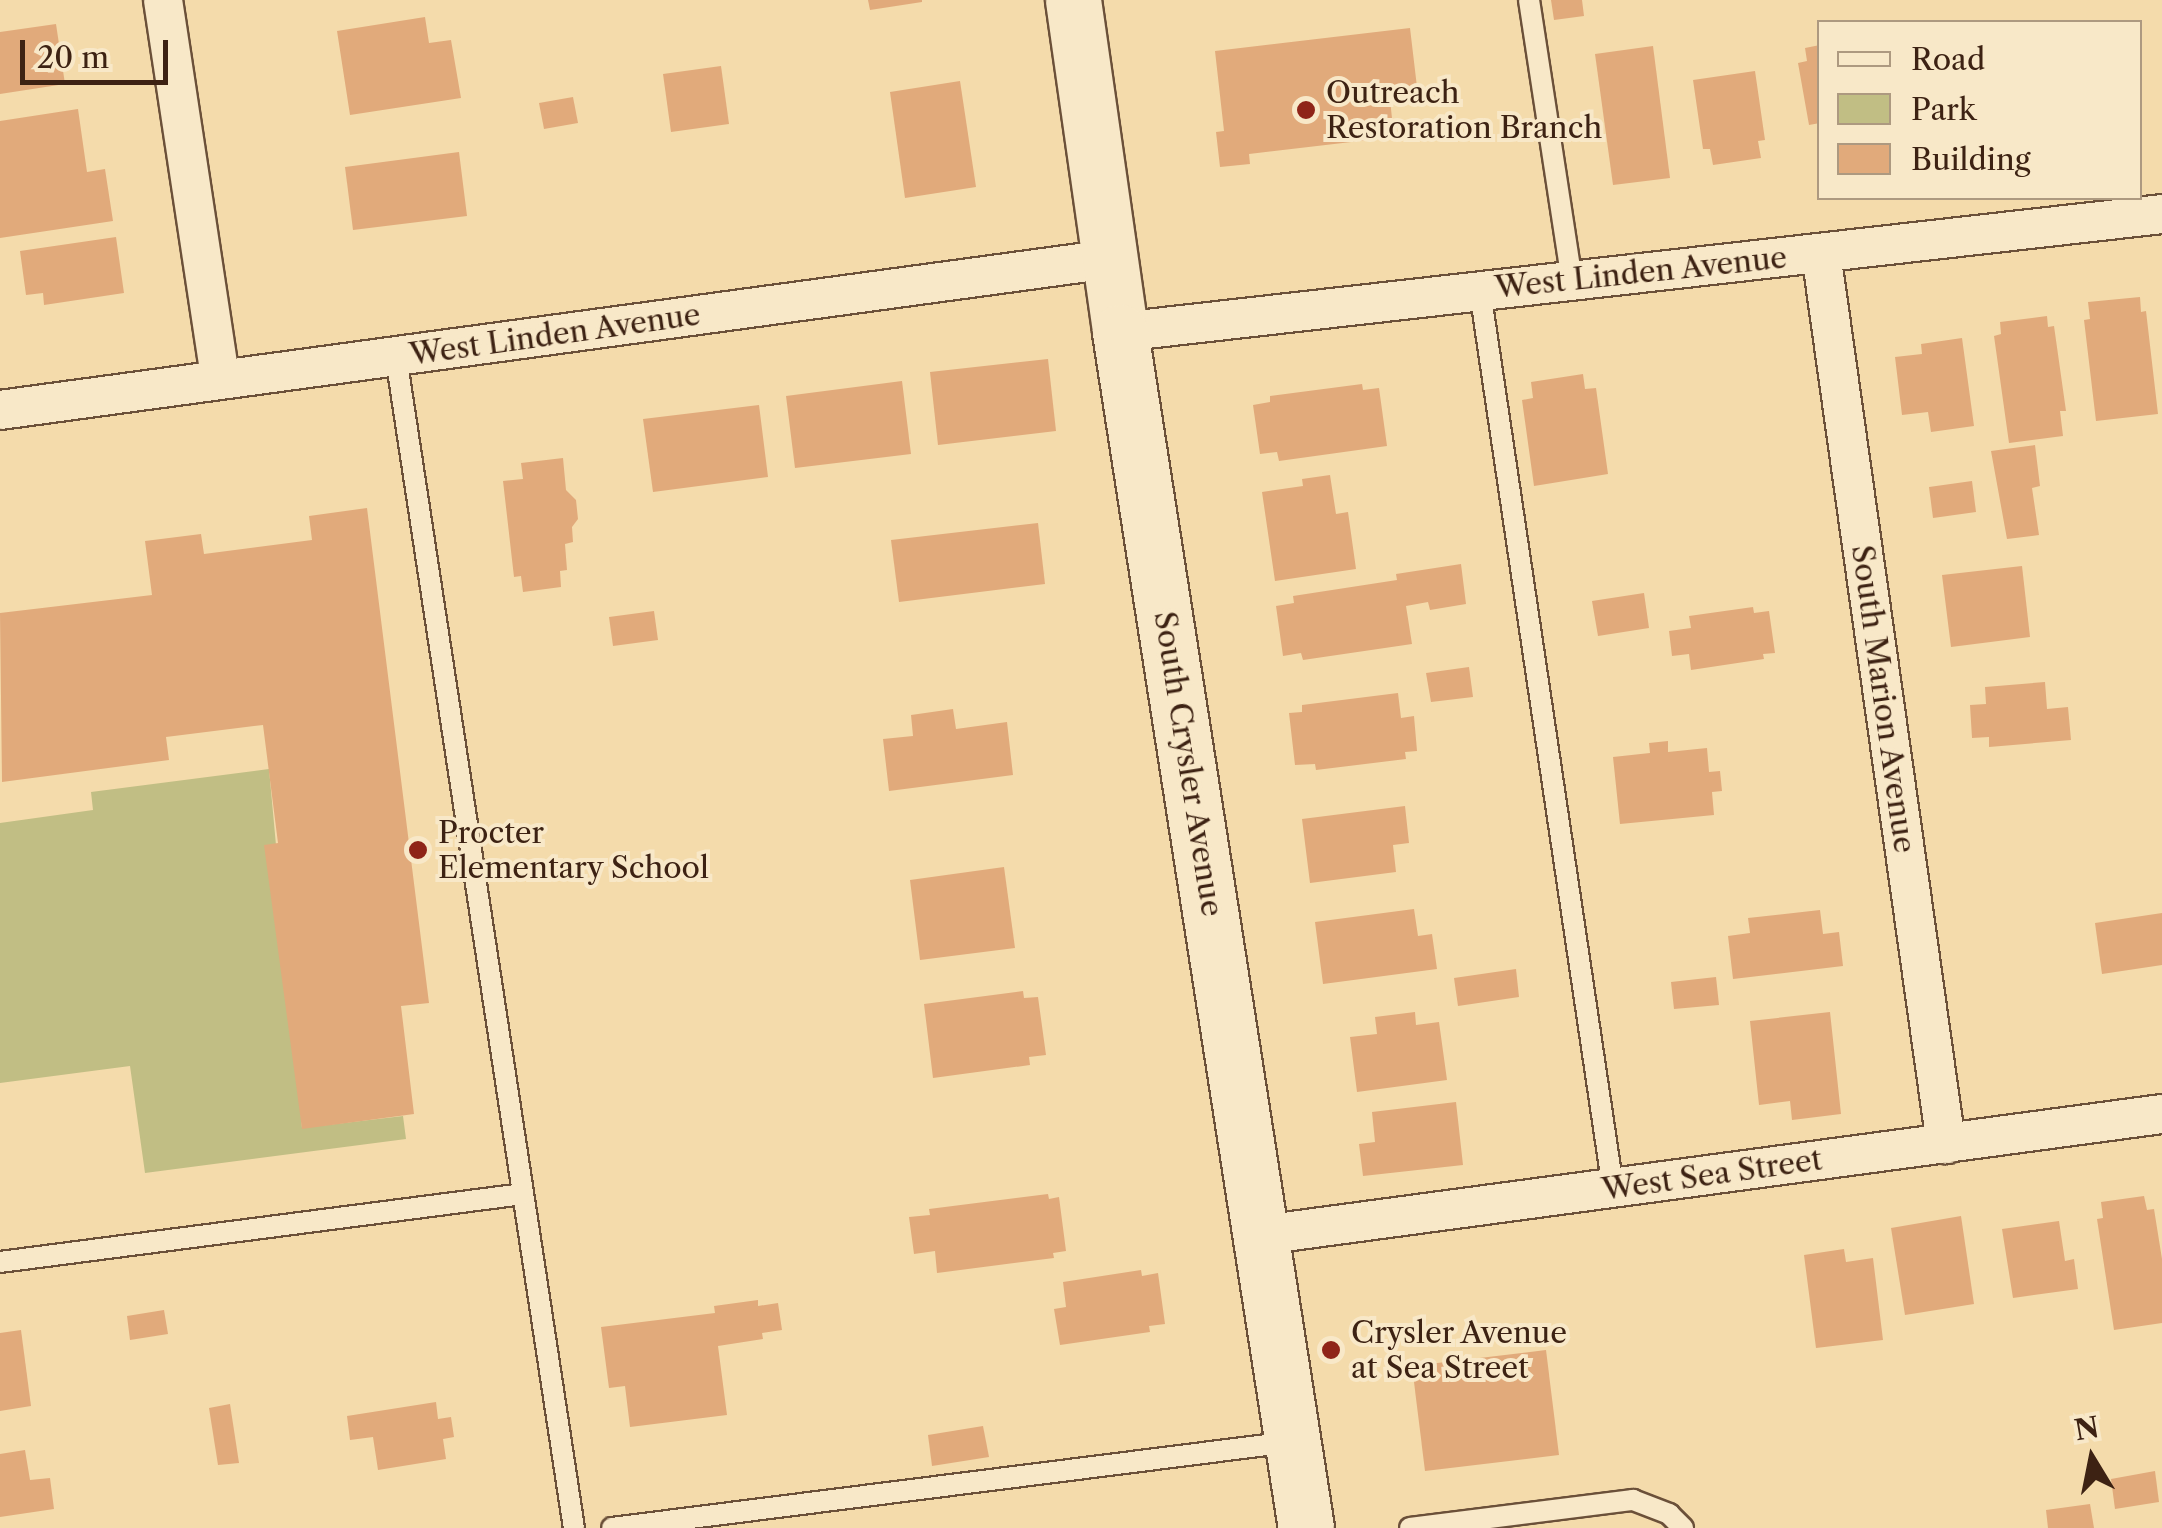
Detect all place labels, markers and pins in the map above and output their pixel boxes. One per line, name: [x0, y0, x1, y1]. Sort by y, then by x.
place label: Outreach Restoration Branch: [1326, 75, 1602, 146]
marker: Outreach Restoration Branch: [1295, 99, 1317, 121]
place label: Procter Elementary School: [438, 815, 710, 886]
marker: Procter Elementary School: [407, 839, 429, 861]
place label: Crysler Avenue at Sea Street: [1351, 1315, 1569, 1386]
marker: Crysler Avenue at Sea Street: [1320, 1339, 1342, 1361]

